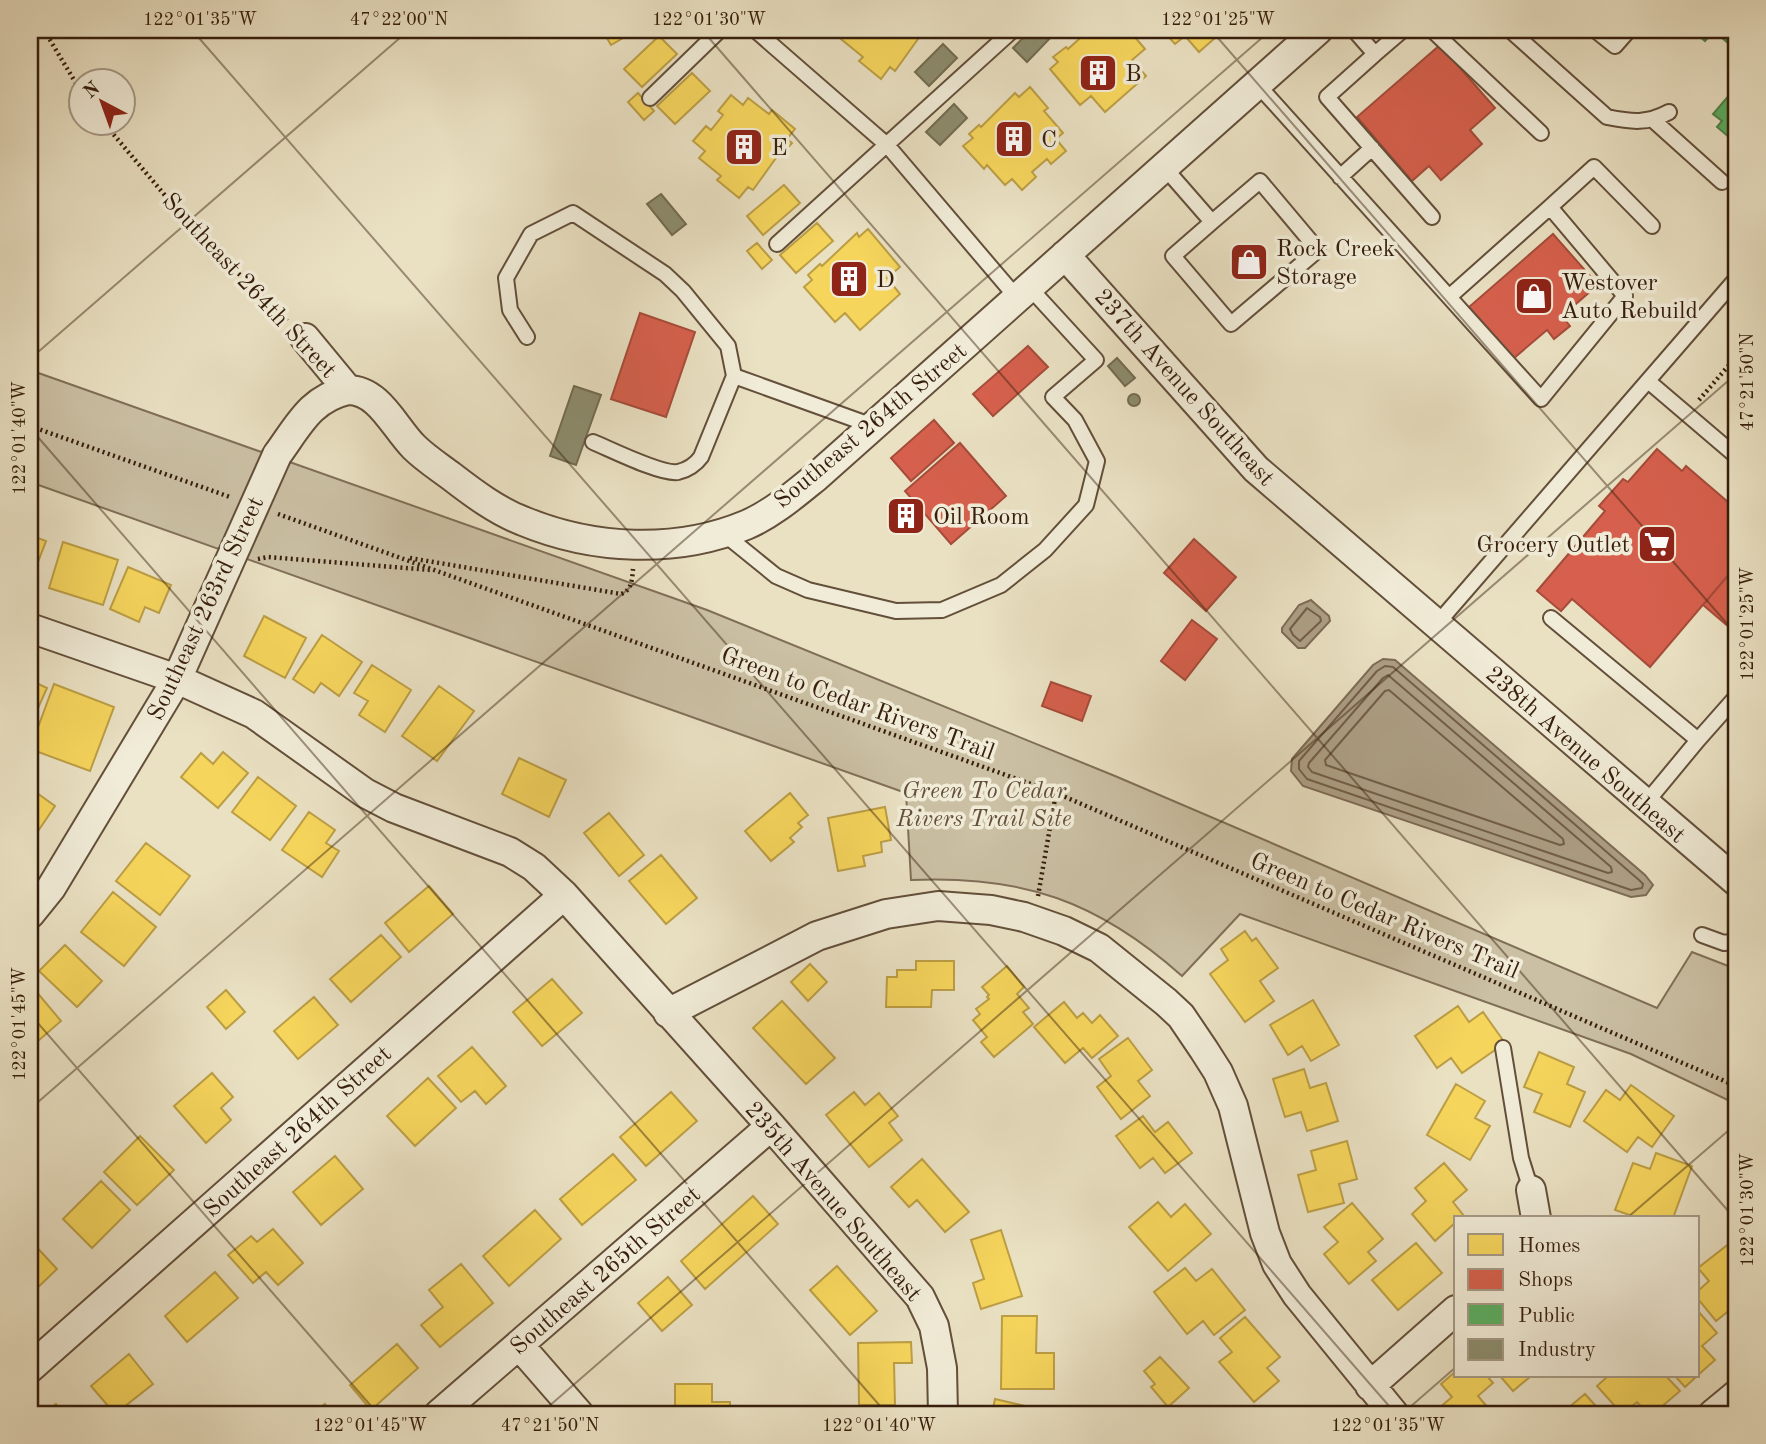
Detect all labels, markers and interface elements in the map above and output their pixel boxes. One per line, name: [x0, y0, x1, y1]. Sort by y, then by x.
text: 122°01'35"W: [143, 11, 257, 29]
text: 47°22'00"N: [350, 11, 448, 29]
text: 122°01'30"W: [652, 11, 766, 29]
text: 122°01'25"W: [1161, 11, 1275, 29]
building icon: B: [1077, 52, 1119, 94]
place label: B: [1125, 63, 1142, 87]
north arrow: [66, 66, 136, 136]
text: N: [81, 79, 105, 103]
building icon: C: [993, 118, 1035, 160]
building icon: E: [723, 126, 765, 168]
place label: C: [1041, 129, 1057, 153]
place label: E: [771, 137, 788, 161]
street label: Southeast 264th Street: [157, 189, 340, 383]
place label: Rock Creek Storage: [1276, 238, 1395, 290]
shop icon: Rock Creek Storage: [1228, 241, 1270, 283]
building icon: D: [828, 258, 870, 300]
place label: D: [876, 269, 895, 293]
place label: Westover Auto Rebuild: [1561, 272, 1698, 324]
shop icon: Westover Auto Rebuild: [1513, 275, 1555, 317]
street label: 237th Avenue Southeast: [1089, 285, 1278, 491]
text: 47°21'50"N: [1739, 333, 1757, 431]
street label: Southeast 264th Street: [770, 339, 972, 514]
text: 122°01'40"W: [11, 381, 29, 495]
street label: Southeast 263rd Street: [144, 493, 269, 724]
building icon: Oil Room: [885, 495, 927, 537]
place label: Oil Room: [933, 506, 1030, 530]
supermarket icon: Grocery Outlet: [1636, 523, 1678, 565]
place label: Grocery Outlet: [1476, 534, 1630, 558]
text: 122°01'25"W: [1739, 567, 1757, 681]
street label: Green to Cedar Rivers Trail: [717, 644, 997, 766]
street label: 238th Avenue Southeast: [1480, 663, 1689, 848]
park label: Green To Cedar Rivers Trail Site: [895, 780, 1072, 832]
street label: Green to Cedar Rivers Trail: [1247, 849, 1522, 984]
text: 122°01'45"W: [11, 967, 29, 1081]
street label: Southeast 264th Street: [200, 1042, 397, 1223]
street label: 235th Avenue Southeast: [740, 1098, 925, 1307]
text: 122°01'30"W: [1739, 1153, 1757, 1267]
street label: Southeast 265th Street: [507, 1183, 706, 1360]
legend: [1454, 1216, 1700, 1378]
text: Homes: [1518, 1236, 1580, 1257]
text: Shops: [1518, 1270, 1573, 1291]
text: Public: [1518, 1306, 1575, 1327]
text: Industry: [1518, 1340, 1596, 1361]
text: 122°01'45"W: [313, 1417, 427, 1435]
text: 47°21'50"N: [501, 1417, 599, 1435]
text: 122°01'40"W: [822, 1417, 936, 1435]
text: 122°01'35"W: [1331, 1417, 1445, 1435]

